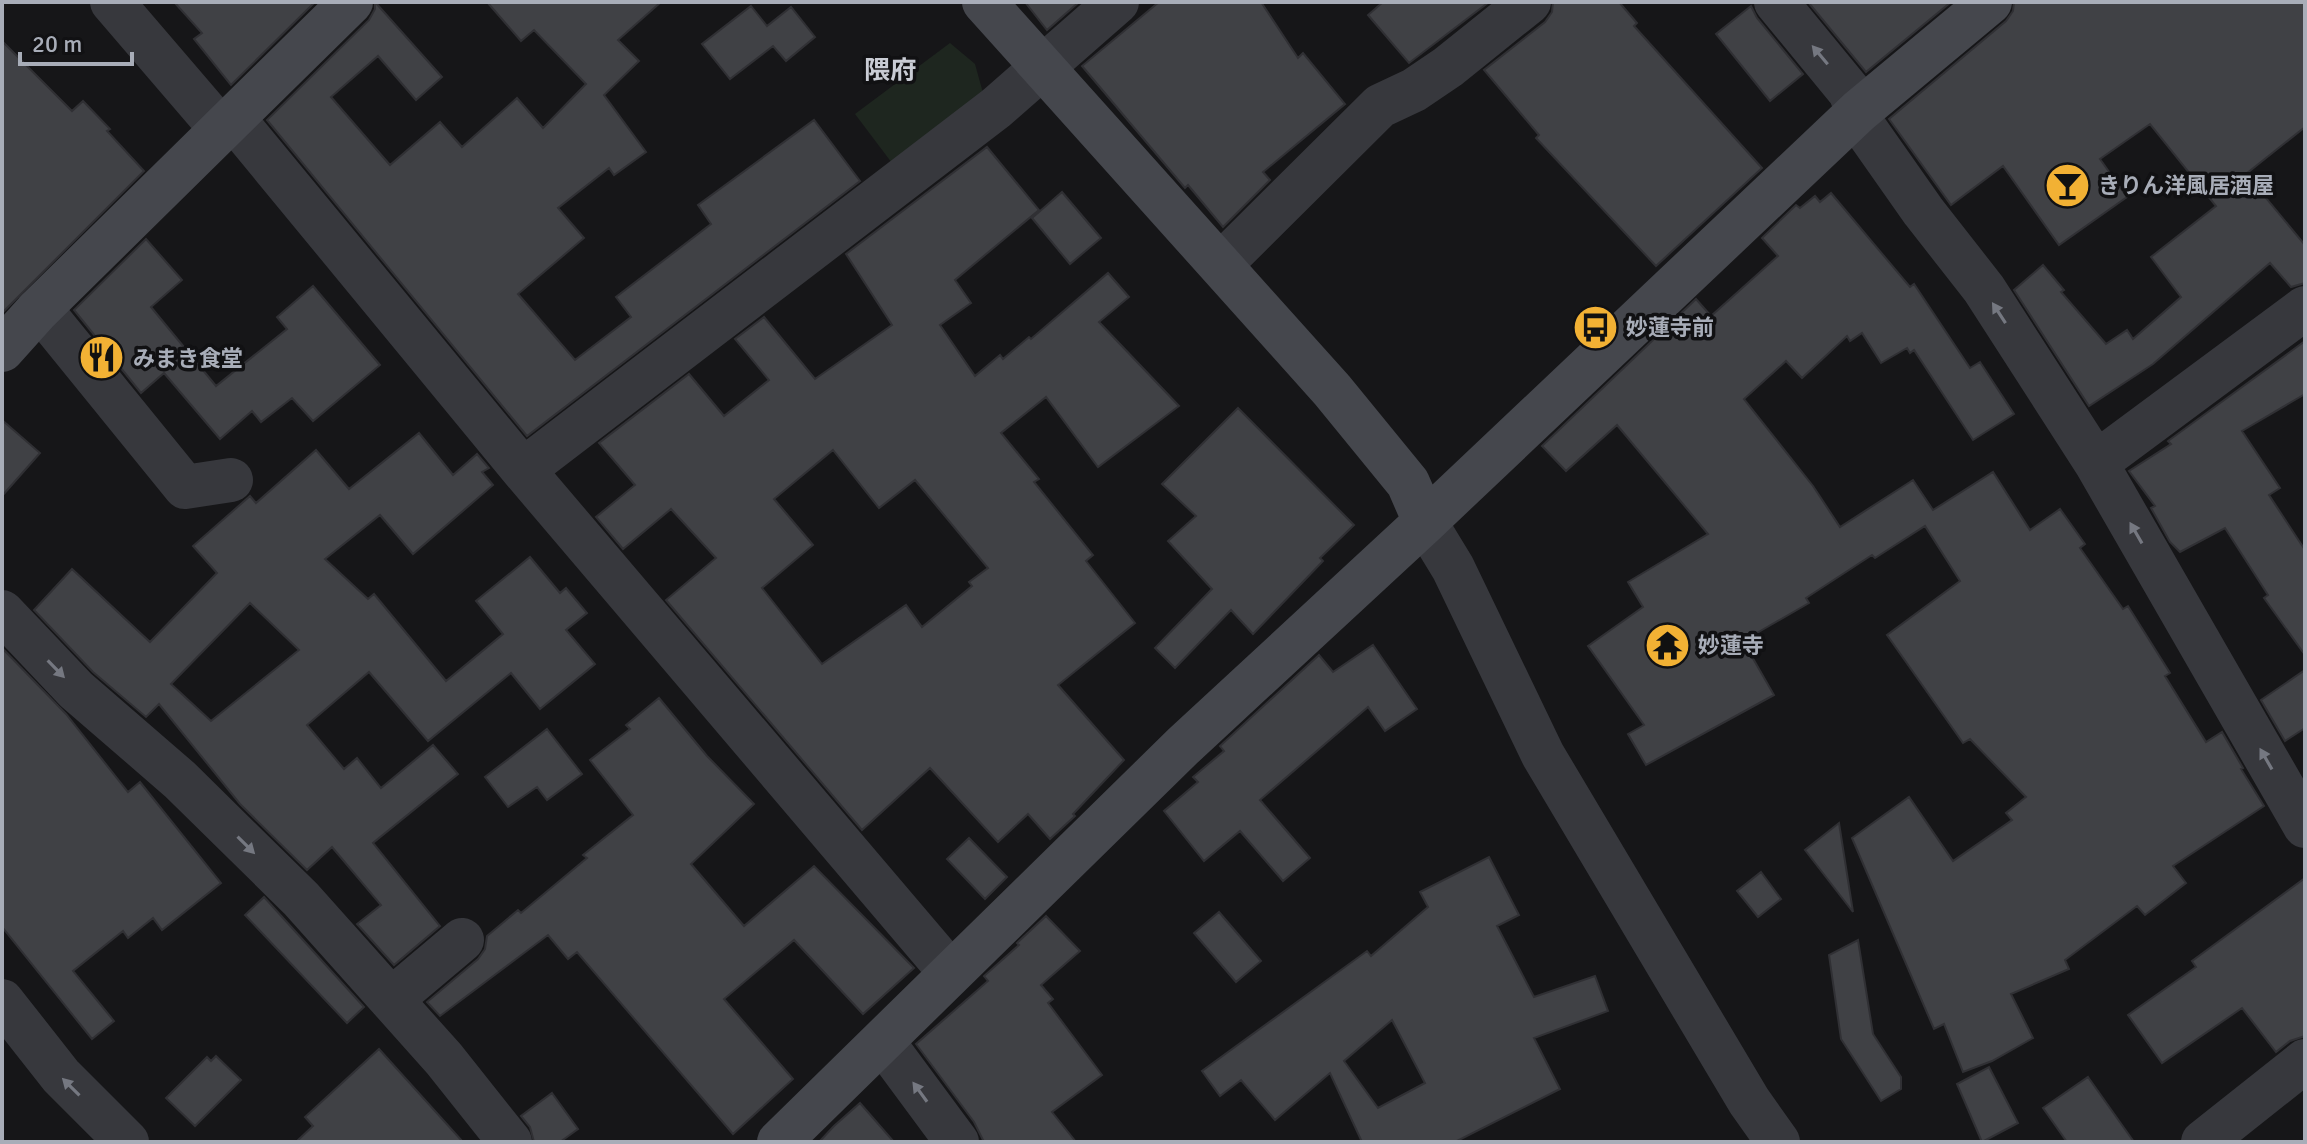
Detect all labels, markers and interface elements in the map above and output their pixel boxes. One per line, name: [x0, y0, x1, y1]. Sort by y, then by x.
scale bar: [20, 16, 132, 66]
text: 20 m: [32, 29, 82, 59]
one-way arrow: [1812, 46, 1829, 66]
district label: 隈府: [864, 55, 916, 87]
bar icon: きりん洋風居酒屋: [2043, 161, 2091, 209]
place label: きりん洋風居酒屋: [2098, 172, 2274, 199]
one-way arrow: [1992, 302, 2007, 323]
bus stop icon: 妙蓮寺前: [1571, 303, 1619, 351]
place label: 妙蓮寺前: [1626, 314, 1714, 341]
restaurant icon: みまき食堂: [78, 334, 126, 382]
place label: みまき食堂: [133, 345, 243, 372]
one-way arrow: [2129, 522, 2143, 545]
temple icon: 妙蓮寺: [1643, 621, 1691, 669]
place label: 妙蓮寺: [1698, 632, 1764, 659]
one-way arrow: [46, 659, 64, 678]
one-way arrow: [2259, 748, 2273, 770]
one-way arrow: [236, 836, 255, 854]
one-way arrow: [63, 1078, 81, 1097]
one-way arrow: [912, 1081, 928, 1103]

